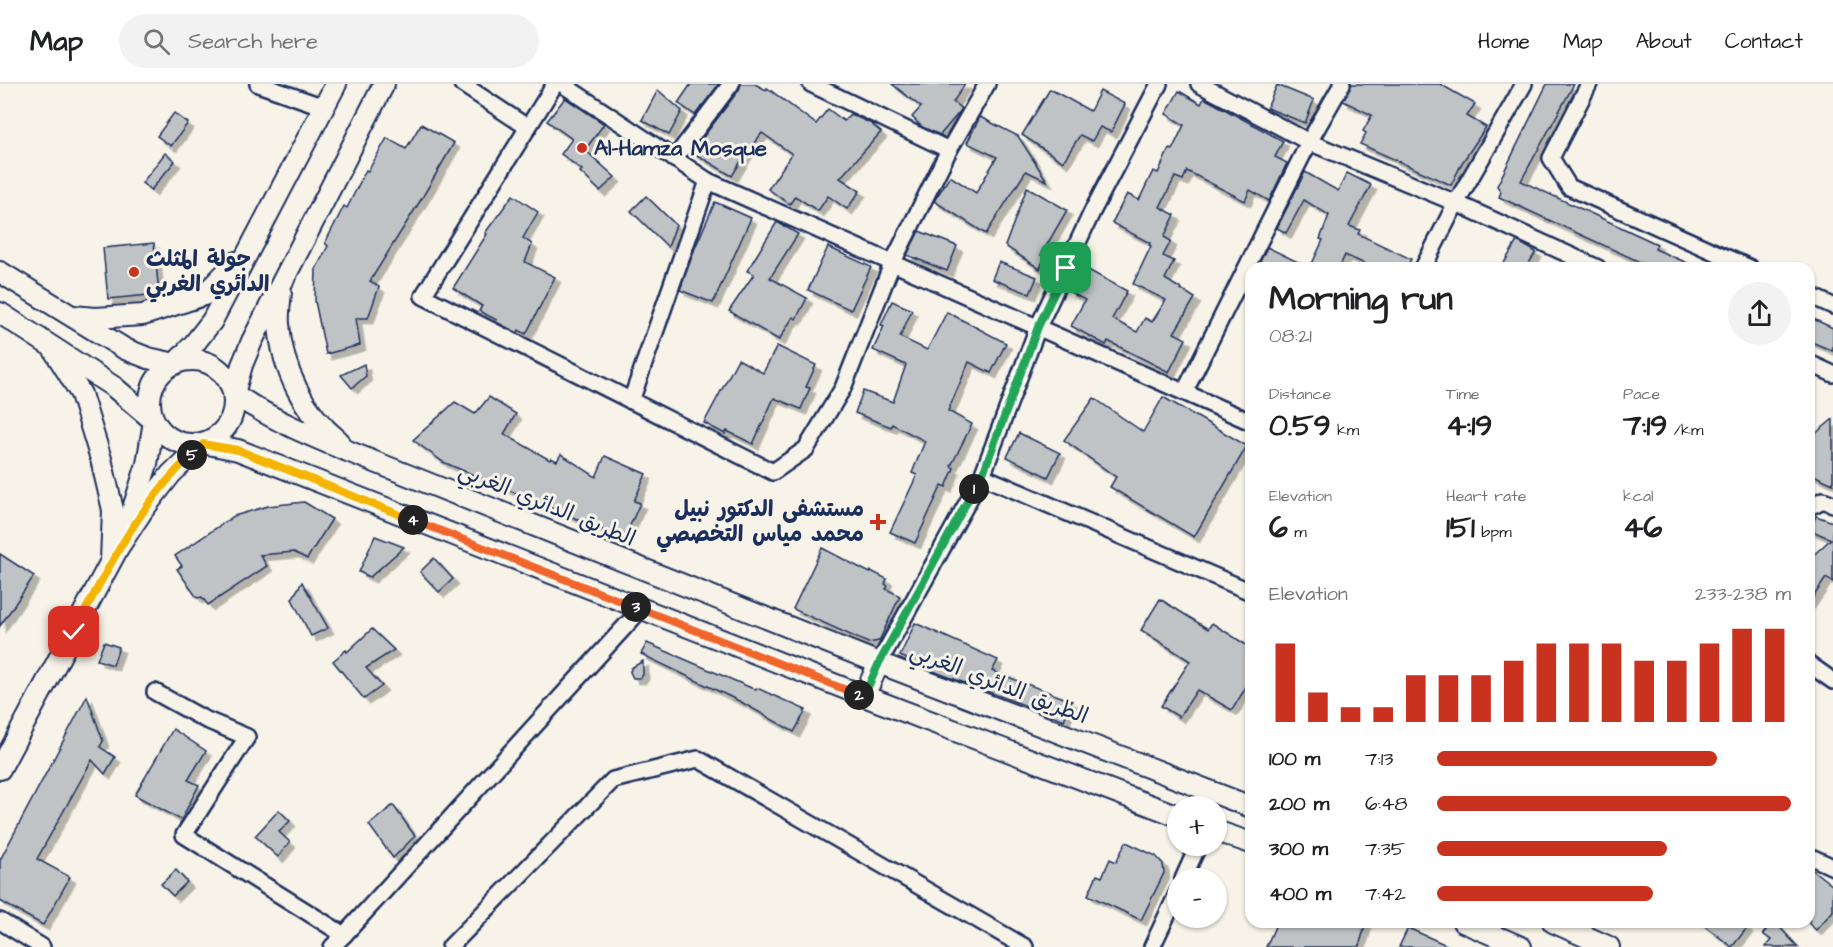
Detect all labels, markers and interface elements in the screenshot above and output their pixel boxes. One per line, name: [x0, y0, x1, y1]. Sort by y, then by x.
search box: [119, 14, 539, 68]
text: Map: [30, 22, 83, 61]
icon: search: [140, 25, 173, 58]
text: Search here: [188, 26, 318, 57]
text: Home: [1478, 27, 1530, 56]
text: Map: [1563, 27, 1603, 56]
text: About: [1636, 27, 1692, 56]
text: Contact: [1725, 27, 1803, 56]
place label: Al-Hamza Mosque: [594, 133, 767, 164]
marker: Al-Hamza Mosque: [575, 141, 589, 155]
pin: [1040, 242, 1091, 293]
place label: جولة المثلث الدائري الغربي: [146, 244, 269, 303]
icon: arrive: [1049, 251, 1082, 284]
marker: جولة المثلث الدائري الغربي: [127, 265, 141, 279]
text: Morning run: [1269, 276, 1453, 322]
button: share: [1728, 282, 1791, 345]
text: 08:21: [1269, 322, 1312, 350]
text: Distance: [1269, 383, 1331, 405]
text: Time: [1446, 383, 1480, 405]
text: Pace: [1623, 383, 1660, 405]
text: 0.59: [1269, 405, 1330, 447]
text: 4:19: [1446, 405, 1492, 447]
text: 7:19: [1623, 405, 1667, 447]
text: km: [1330, 419, 1359, 441]
text: /km: [1667, 419, 1703, 441]
pin: 5: [177, 440, 207, 470]
text: 5: [186, 444, 198, 466]
street label: الطريق الدائري الغربي: [453, 455, 640, 557]
pin: 1: [959, 474, 989, 504]
text: 1: [973, 478, 975, 500]
text: Elevation: [1269, 485, 1332, 507]
text: Heart rate: [1446, 485, 1526, 507]
text: kcal: [1623, 485, 1654, 507]
place label: مستشفى الدكتور نبيل محمد مياس التخصصي: [656, 494, 864, 553]
pin: 4: [398, 505, 428, 535]
text: 6: [1269, 507, 1288, 549]
text: 151: [1446, 507, 1475, 549]
text: 46: [1623, 507, 1662, 549]
text: 4: [408, 509, 418, 531]
marker: مستشفى الدكتور نبيل محمد مياس التخصصي: [869, 513, 887, 531]
text: m: [1288, 521, 1307, 543]
text: bpm: [1475, 521, 1512, 543]
text: Elevation: [1269, 580, 1348, 608]
text: 233–238 m: [1695, 580, 1791, 608]
pin: 3: [621, 592, 651, 622]
text: 3: [632, 596, 640, 618]
pin: [48, 606, 99, 657]
icon: check: [57, 615, 90, 648]
street label: الطريق الدائري الغربي: [905, 636, 1092, 735]
pin: 2: [844, 680, 874, 710]
text: 2: [854, 684, 864, 706]
text: 100 m: [1269, 745, 1320, 773]
text: 7:13: [1365, 745, 1393, 773]
text: 200 m: [1269, 790, 1329, 818]
text: 6:48: [1365, 790, 1407, 818]
map controls: [1167, 796, 1227, 928]
button: +: [1167, 796, 1227, 856]
text: 300 m: [1269, 835, 1328, 863]
text: 7:35: [1365, 835, 1405, 863]
button: −: [1167, 868, 1227, 928]
text: 400 m: [1269, 880, 1331, 908]
text: 7:42: [1365, 880, 1406, 908]

